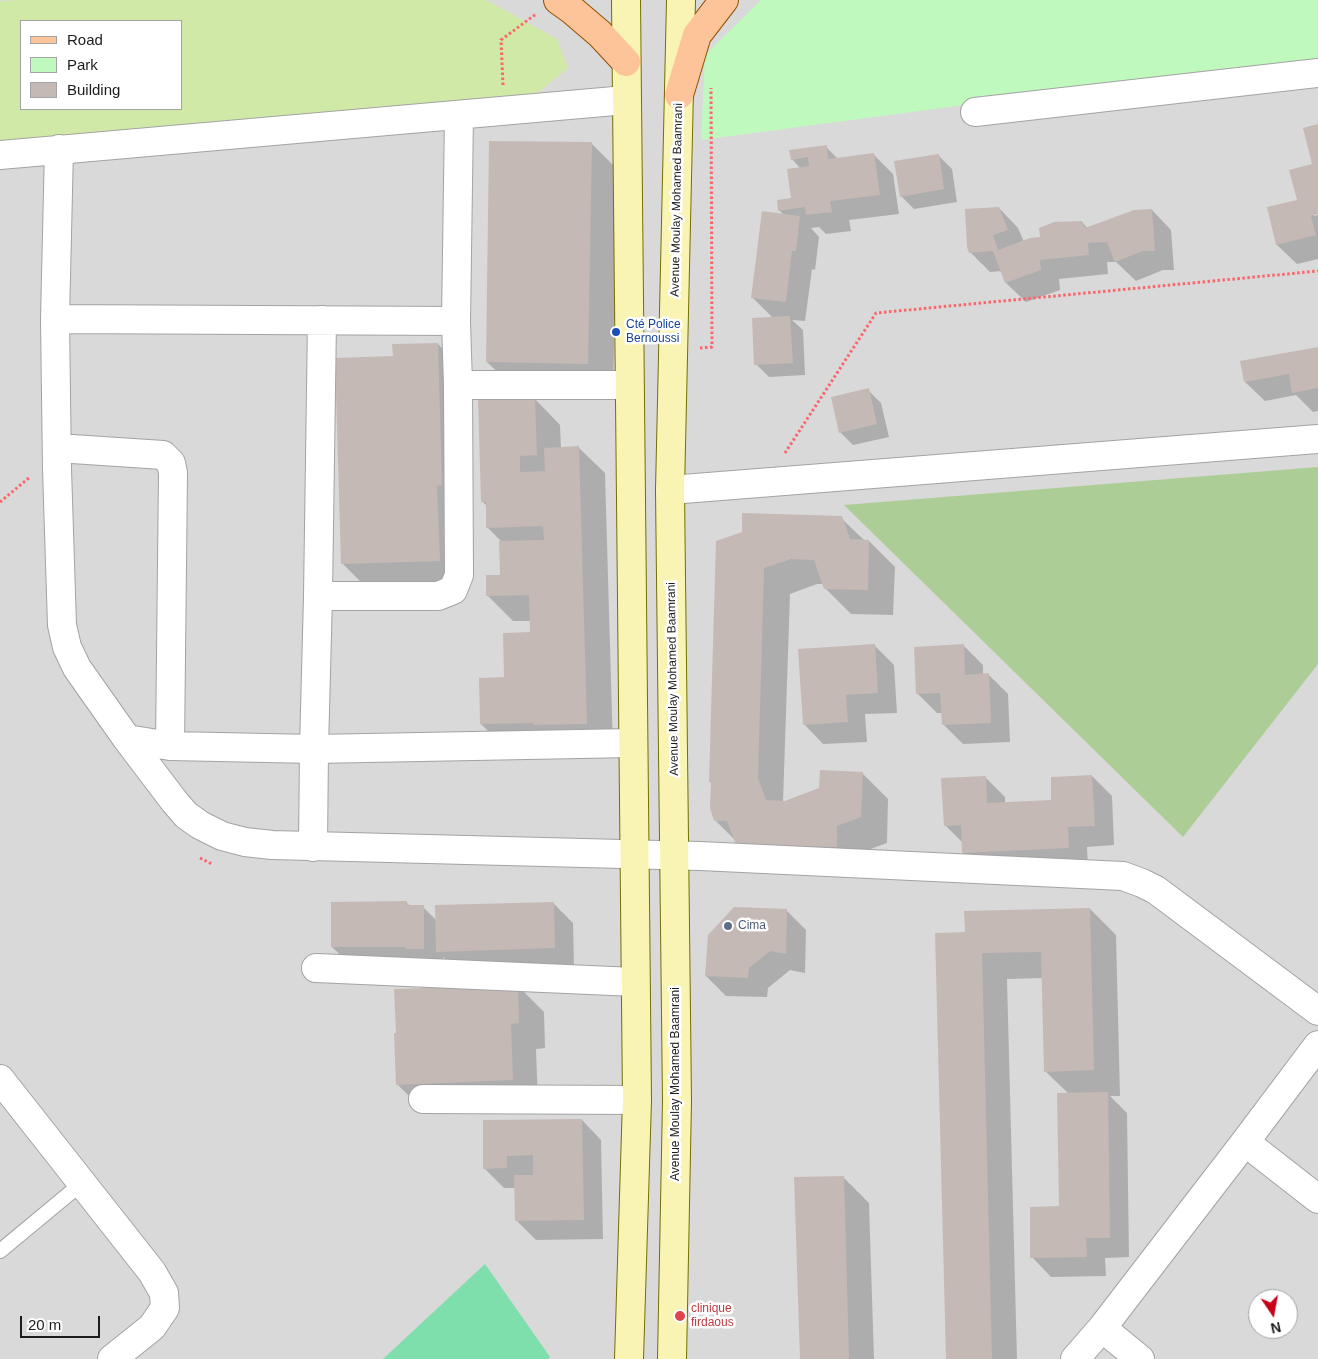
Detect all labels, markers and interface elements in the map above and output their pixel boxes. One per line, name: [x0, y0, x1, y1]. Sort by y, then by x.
legend: [20, 20, 182, 110]
text: Road: [67, 31, 103, 48]
text: Park: [67, 56, 98, 73]
text: Building: [67, 81, 120, 98]
street label: Avenue Moulay Mohamed Baamrani: [668, 103, 686, 297]
place label: Cté Police Bernoussi: [626, 318, 681, 346]
marker: Cté Police Bernoussi: [610, 326, 622, 338]
street label: Avenue Moulay Mohamed Baamrani: [664, 582, 682, 776]
place label: Cima: [738, 919, 766, 933]
marker: Cima: [722, 920, 734, 932]
street label: Avenue Moulay Mohamed Baamrani: [669, 987, 683, 1181]
north arrow: [1248, 1289, 1298, 1339]
place label: clinique firdaous: [691, 1302, 734, 1330]
scale bar: [22, 1306, 102, 1338]
marker: clinique firdaous: [673, 1309, 687, 1323]
text: 20 m: [28, 1316, 61, 1333]
text: N: [1269, 1319, 1283, 1337]

